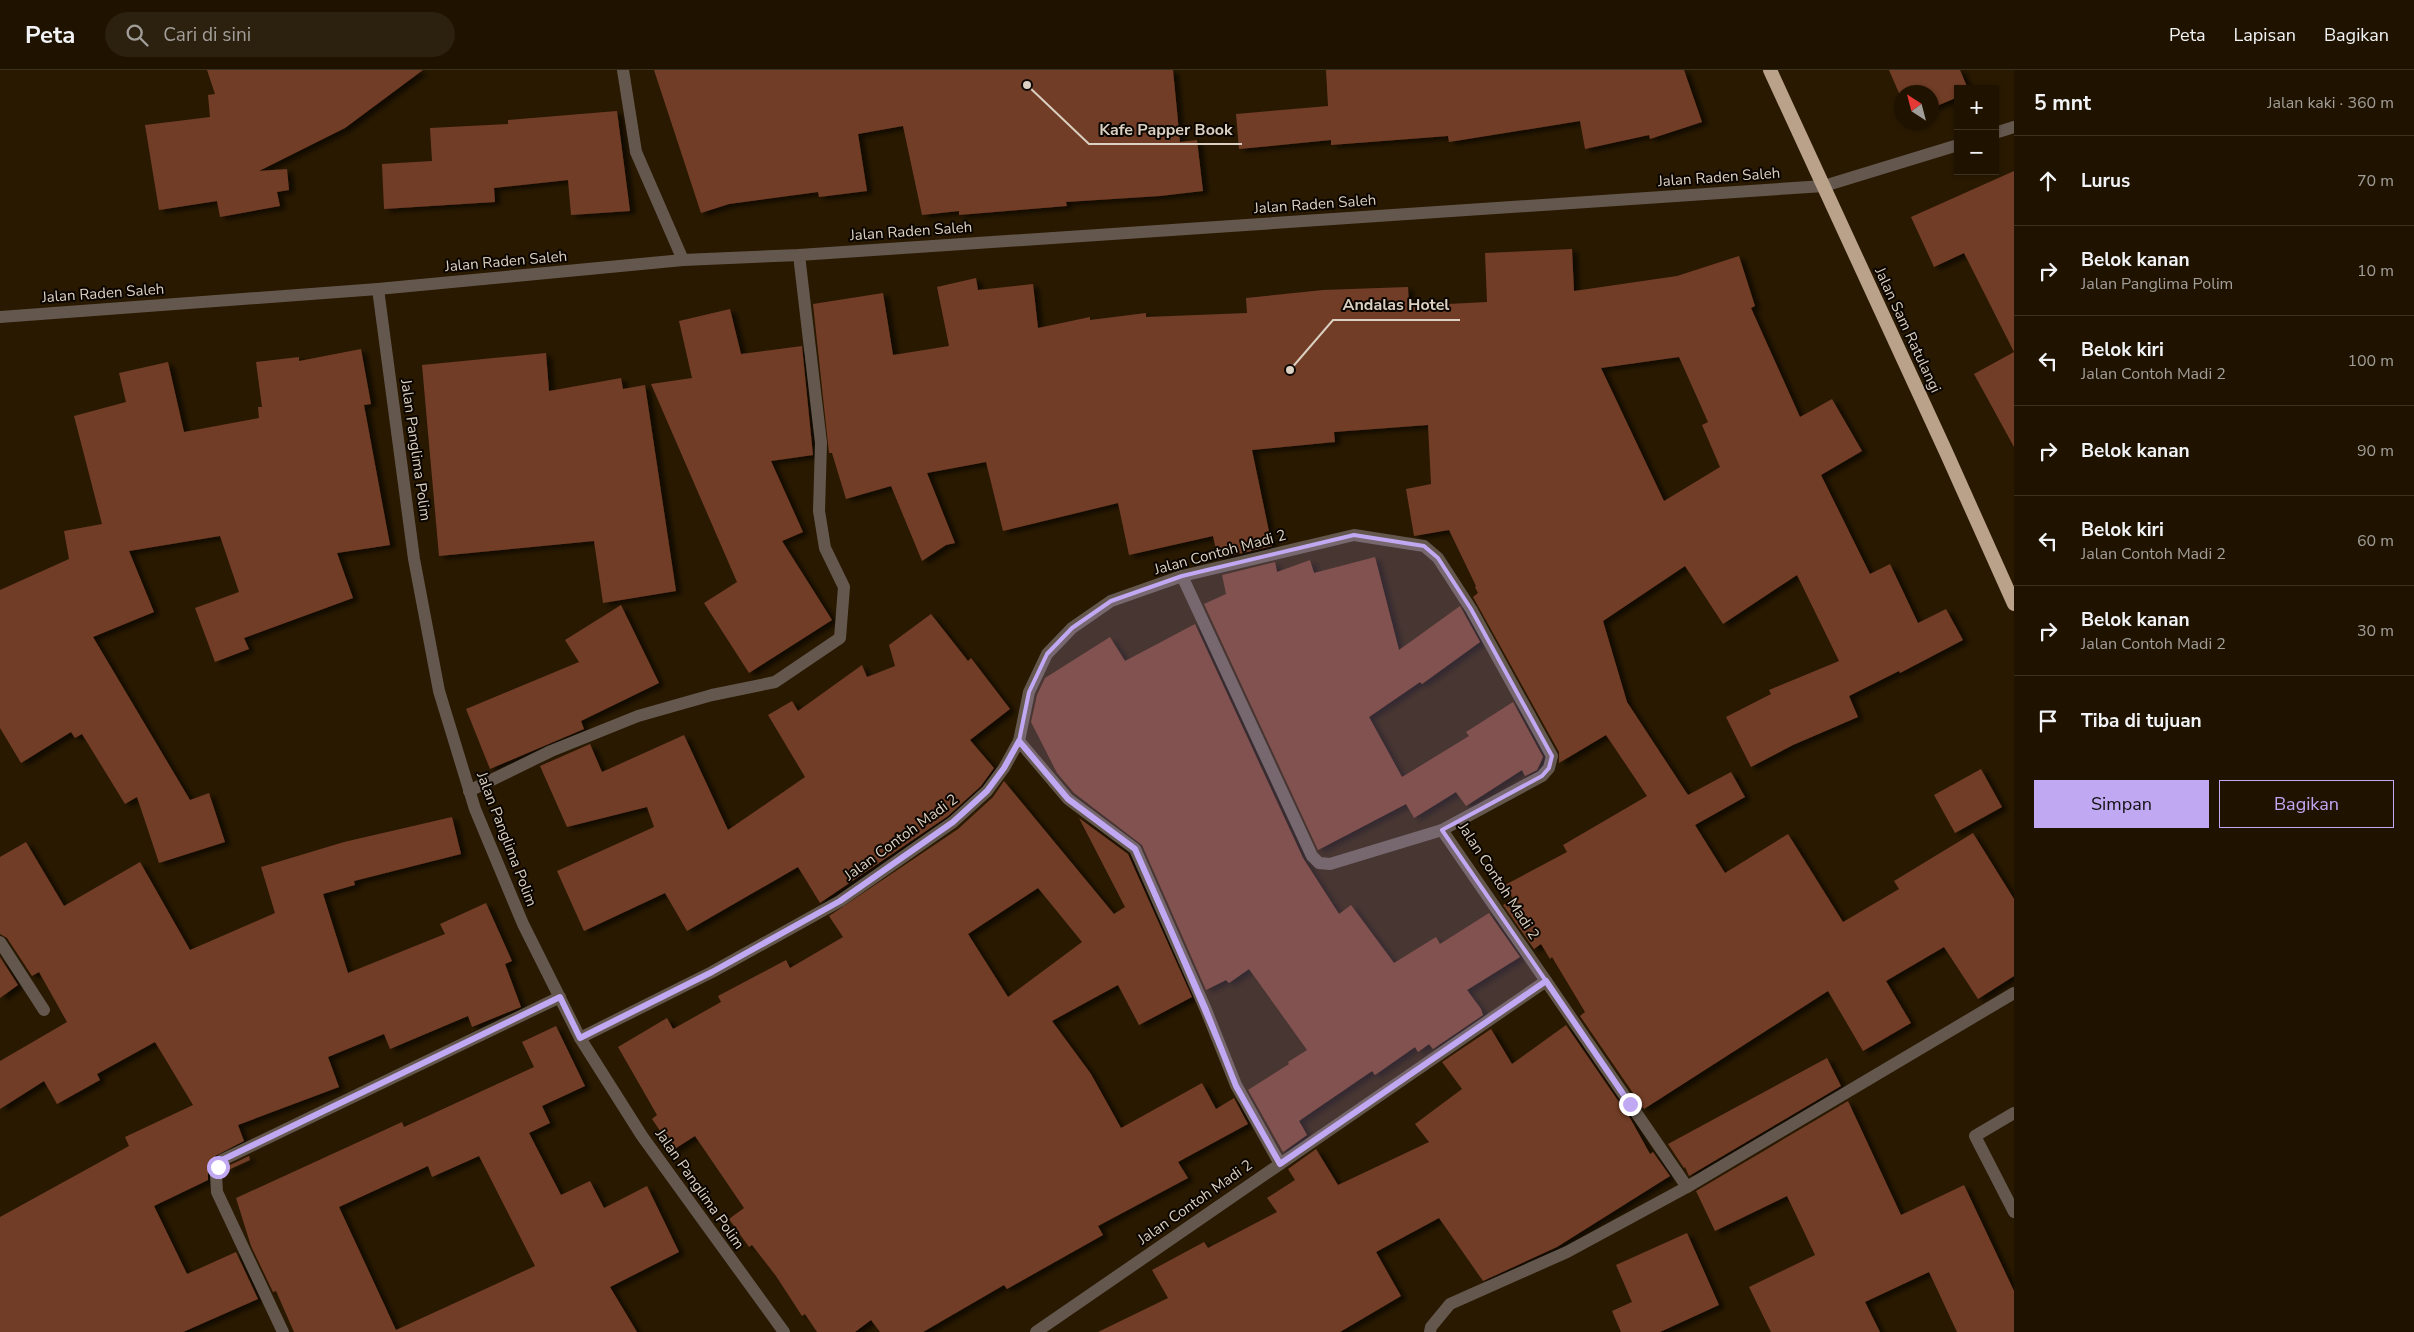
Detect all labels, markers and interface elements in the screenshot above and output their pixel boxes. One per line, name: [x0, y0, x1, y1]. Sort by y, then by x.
search box: [105, 12, 455, 57]
text: Peta: [25, 19, 75, 51]
icon: search: [123, 21, 151, 49]
text: Cari di sini: [163, 22, 251, 48]
text: Peta: [2169, 23, 2205, 47]
text: Lapisan: [2233, 23, 2296, 47]
text: Bagikan: [2324, 23, 2389, 47]
north arrow: [1894, 85, 1939, 130]
map controls: [1954, 85, 1999, 175]
button: +: [1954, 85, 1999, 130]
text: 5 mnt: [2034, 89, 2091, 117]
text: Jalan kaki · 360 m: [2267, 92, 2394, 114]
callout: Kafe Papper Book: [1089, 113, 1242, 144]
text: Kafe Papper Book: [1099, 119, 1233, 141]
button: −: [1954, 130, 1999, 175]
street label: Jalan Raden Saleh: [1656, 163, 1781, 191]
icon: ahead: [2034, 167, 2062, 195]
text: Lurus: [2081, 168, 2130, 194]
text: 70 m: [2357, 170, 2394, 192]
street label: Jalan Raden Saleh: [1252, 190, 1377, 218]
street label: Jalan Raden Saleh: [848, 217, 973, 245]
street label: Jalan Raden Saleh: [443, 246, 568, 276]
text: Belok kanan: [2081, 247, 2190, 273]
icon: right: [2034, 257, 2062, 285]
text: 10 m: [2357, 260, 2394, 282]
street label: Jalan Sam Ratulangi: [1870, 263, 1946, 396]
text: Jalan Panglima Polim: [2081, 273, 2233, 295]
street label: Jalan Raden Saleh: [40, 279, 165, 307]
callout: Andalas Hotel: [1333, 289, 1460, 320]
text: Andalas Hotel: [1343, 294, 1449, 316]
text: Belok kiri: [2081, 337, 2164, 363]
icon: left: [2034, 347, 2062, 375]
text: 100 m: [2347, 350, 2394, 372]
text: Jalan Contoh Madi 2: [2081, 363, 2226, 385]
street label: Jalan Panglima Polim: [396, 377, 436, 522]
icon: right: [2034, 437, 2062, 465]
text: Belok kanan: [2081, 438, 2190, 464]
text: 90 m: [2357, 440, 2394, 462]
text: Belok kiri: [2081, 517, 2164, 543]
street label: Jalan Contoh Madi 2: [1151, 525, 1288, 579]
icon: left: [2034, 527, 2062, 555]
text: 60 m: [2357, 530, 2394, 552]
text: Jalan Contoh Madi 2: [2081, 543, 2226, 565]
text: Belok kanan: [2081, 607, 2190, 633]
icon: right: [2034, 617, 2062, 645]
text: 30 m: [2357, 620, 2394, 642]
text: Jalan Contoh Madi 2: [2081, 633, 2226, 655]
icon: arrive: [2034, 707, 2062, 735]
text: Tiba di tujuan: [2081, 708, 2202, 734]
street label: Jalan Panglima Polim: [472, 768, 542, 909]
button: Simpan: [2034, 780, 2209, 828]
button: Bagikan: [2219, 780, 2394, 828]
street label: Jalan Contoh Madi 2: [839, 789, 962, 886]
street label: Jalan Contoh Madi 2: [1453, 818, 1544, 943]
route end: [1619, 1093, 1642, 1116]
street label: Jalan Panglima Polim: [650, 1124, 749, 1253]
street label: Jalan Contoh Madi 2: [1133, 1155, 1256, 1250]
route start: [207, 1156, 230, 1179]

